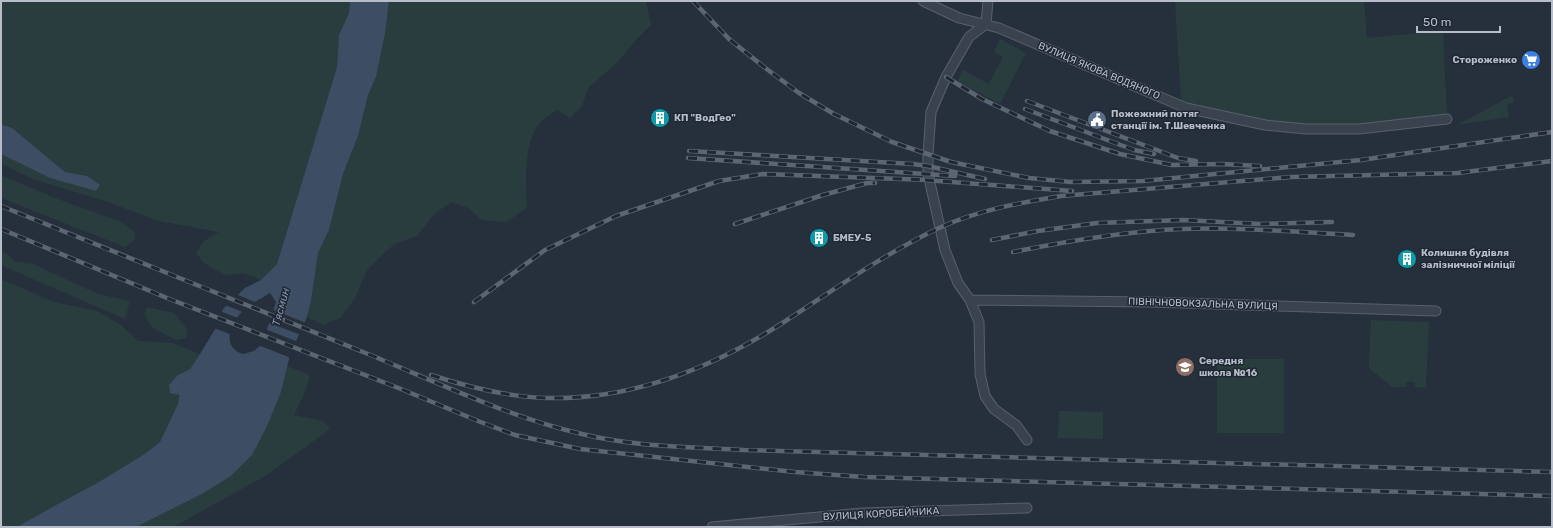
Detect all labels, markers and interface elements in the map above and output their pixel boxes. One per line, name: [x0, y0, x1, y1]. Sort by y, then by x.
scale bar: [1417, 8, 1500, 34]
text: 50 m: [1423, 15, 1451, 29]
street label: ВУЛИЦЯ ЯКОВА ВОДЯНОГО: [1036, 40, 1162, 102]
supermarket icon: Стороженко: [1520, 49, 1542, 71]
place label: Стороженко: [1453, 54, 1517, 66]
building icon: КП "ВодГео": [649, 107, 671, 129]
place label: Пожежний потяг станції ім. Т.Шевченка: [1111, 108, 1226, 132]
public building icon: Пожежний потяг станції ім. Т.Шевченка: [1086, 109, 1108, 131]
place label: КП "ВодГео": [674, 112, 736, 124]
building icon: БМЕУ-5: [808, 227, 830, 249]
place label: БМЕУ-5: [833, 232, 872, 244]
place label: Колишня будівля залізничної міліції: [1421, 247, 1516, 271]
building icon: Колишня будівля залізничної міліції: [1396, 248, 1418, 270]
water label: Тясмин: [270, 286, 292, 328]
street label: ПІВНІЧНОВОКЗАЛЬНА ВУЛИЦЯ: [1128, 295, 1278, 313]
place label: Середня школа №16: [1199, 355, 1258, 379]
school or university icon: Середня школа №16: [1174, 356, 1196, 378]
street label: ВУЛИЦЯ КОРОБЕЙНИКА: [822, 505, 940, 523]

